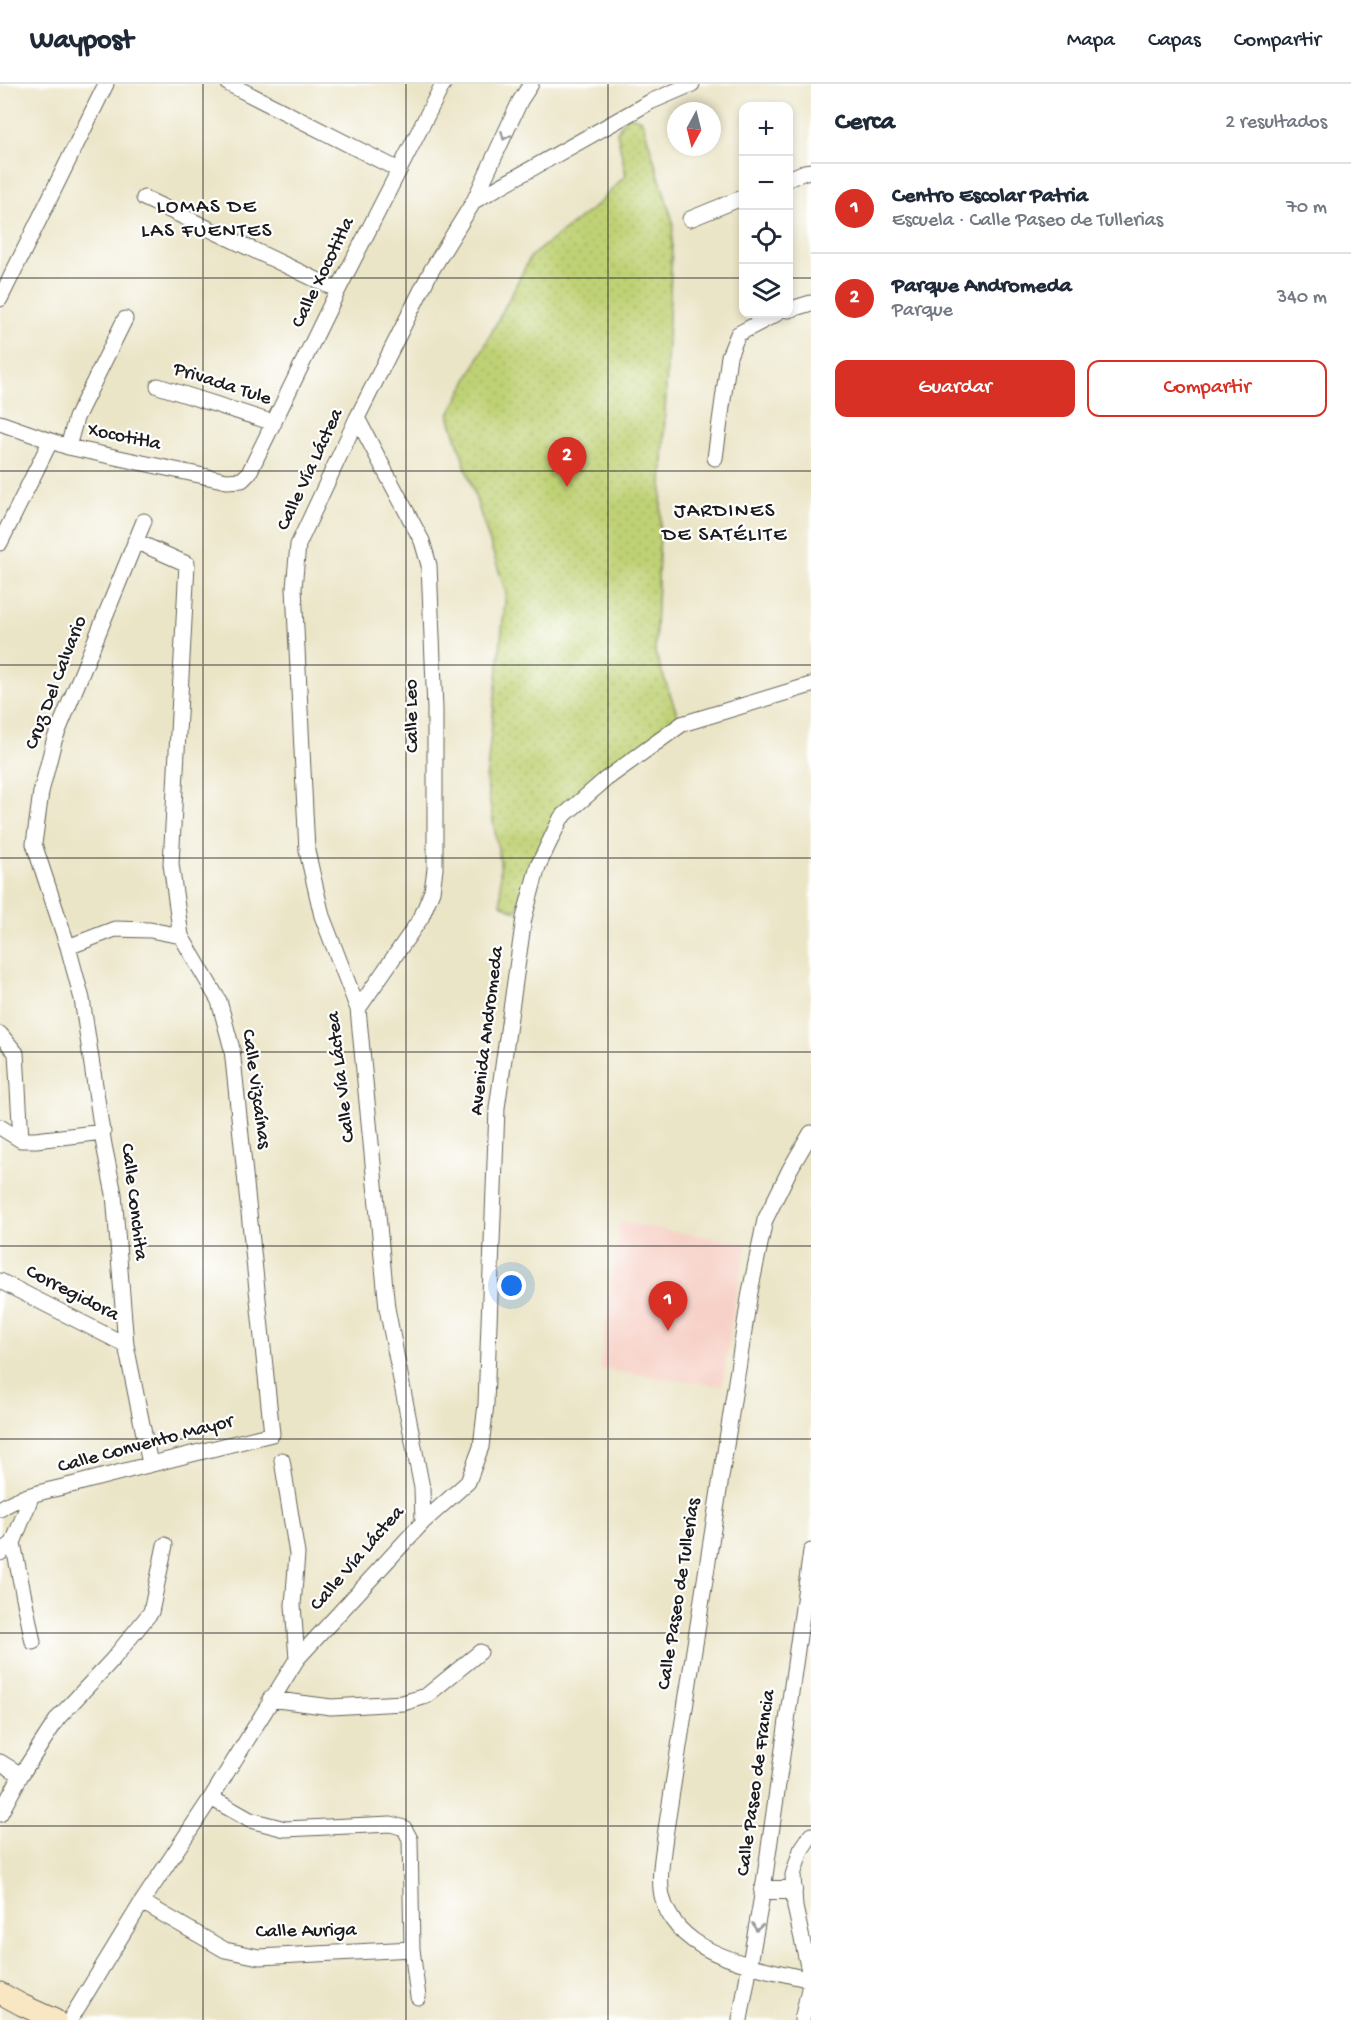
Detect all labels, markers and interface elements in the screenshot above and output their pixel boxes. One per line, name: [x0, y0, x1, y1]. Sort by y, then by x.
text: Waypost: [30, 25, 133, 58]
text: Mapa: [1067, 29, 1115, 54]
text: Capas: [1148, 29, 1201, 54]
text: Compartir: [1234, 29, 1321, 54]
north arrow: [667, 102, 721, 156]
map controls: [739, 102, 793, 318]
button: +: [739, 102, 793, 156]
text: Cerca: [835, 108, 895, 139]
text: 2 resultados: [1225, 112, 1327, 135]
one-way arrow: [500, 129, 512, 140]
button: −: [739, 156, 793, 210]
text: Centro Escolar Patria: [892, 184, 1088, 210]
district label: LOMAS DE LAS FUENTES: [141, 196, 273, 245]
text: 1: [850, 197, 859, 220]
text: 70 m: [1286, 197, 1327, 220]
button: locate: [739, 210, 793, 264]
text: Escuela · Calle Paseo de Tullerias: [892, 210, 1163, 233]
street label: Calle Xocotitla: [287, 213, 361, 332]
button: layers: [739, 264, 793, 318]
text: Parque Andromeda: [892, 274, 1072, 300]
text: 2: [850, 287, 859, 310]
text: 340 m: [1277, 287, 1327, 310]
text: Parque: [892, 300, 953, 323]
street label: Privada Tule: [169, 358, 275, 412]
button: Guardar: [835, 360, 1075, 417]
button: Compartir: [1087, 360, 1327, 417]
street label: Calle Vía Láctea: [273, 405, 350, 535]
street label: Xocotitla: [84, 419, 164, 457]
pin: 2: [548, 438, 586, 487]
district label: JARDINES DE SATÉLITE: [660, 500, 788, 549]
street label: Cruz Del Calvario: [21, 613, 93, 753]
street label: Calle Leo: [401, 679, 425, 753]
street label: Avenida Andromeda: [466, 944, 510, 1117]
street label: Calle Vía Láctea: [322, 1009, 361, 1144]
street label: Calle Vizcaínas: [235, 1028, 275, 1151]
street label: Calle Conchita: [114, 1142, 152, 1263]
street label: Corregidora: [21, 1261, 123, 1328]
your location: [497, 1271, 526, 1300]
pin: 1: [648, 1282, 688, 1331]
street label: Calle Convento Mayor: [56, 1410, 238, 1479]
street label: Calle Paseo de Tullerias: [653, 1496, 707, 1691]
street label: Calle Vía Láctea: [306, 1501, 411, 1616]
street label: Calle Paseo de Francia: [733, 1688, 782, 1878]
street label: Calle Auriga: [255, 1920, 358, 1944]
one-way arrow: [751, 1922, 764, 1932]

